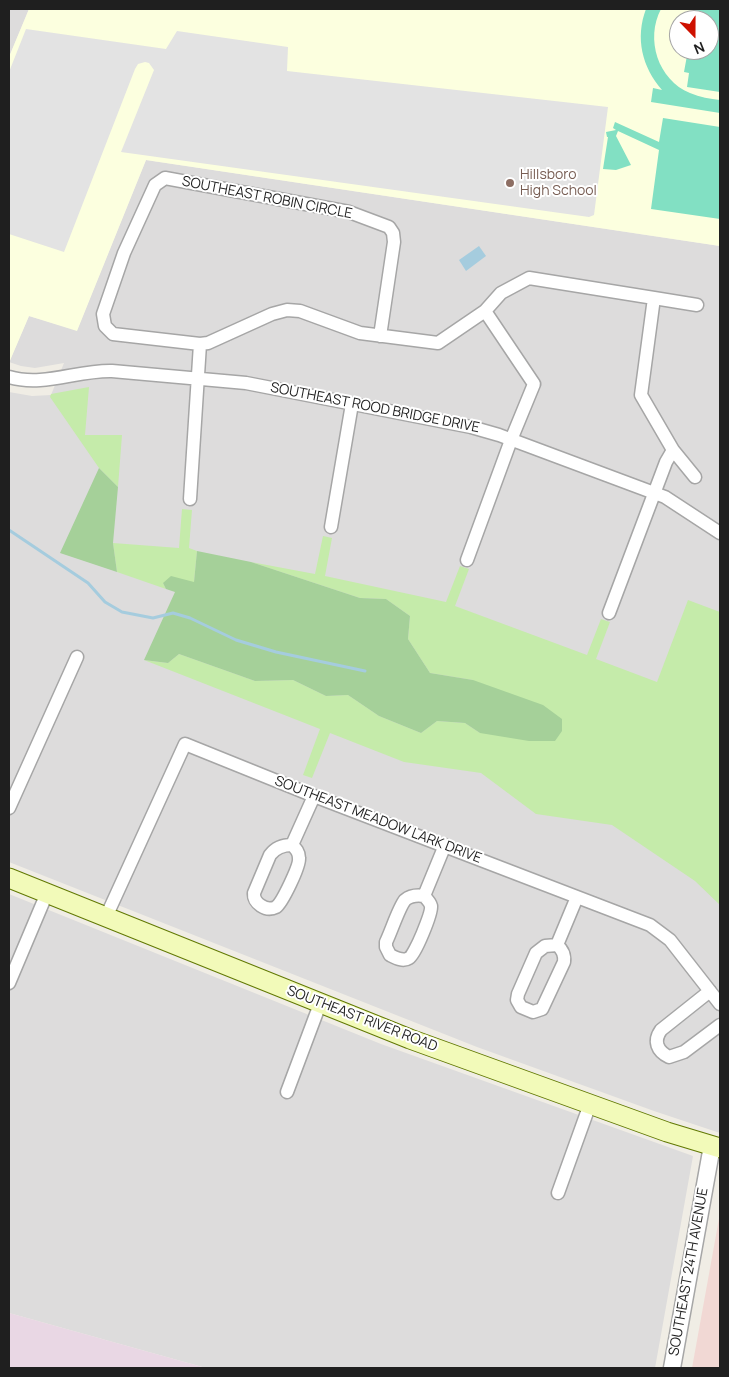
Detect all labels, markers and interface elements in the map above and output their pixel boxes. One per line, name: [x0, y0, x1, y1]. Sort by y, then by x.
north arrow: [669, 10, 719, 60]
text: N: [691, 38, 708, 59]
place label: Hillsboro High School: [520, 167, 597, 200]
street label: SOUTHEAST ROBIN CIRCLE: [180, 173, 354, 223]
marker: Hillsboro High School: [504, 177, 516, 189]
street label: SOUTHEAST ROOD BRIDGE DRIVE: [269, 379, 481, 437]
street label: SOUTHEAST MEADOW LARK DRIVE: [272, 773, 484, 867]
street label: SOUTHEAST RIVER ROAD: [284, 982, 440, 1056]
street label: SOUTHEAST 24TH AVENUE: [666, 1187, 712, 1357]

